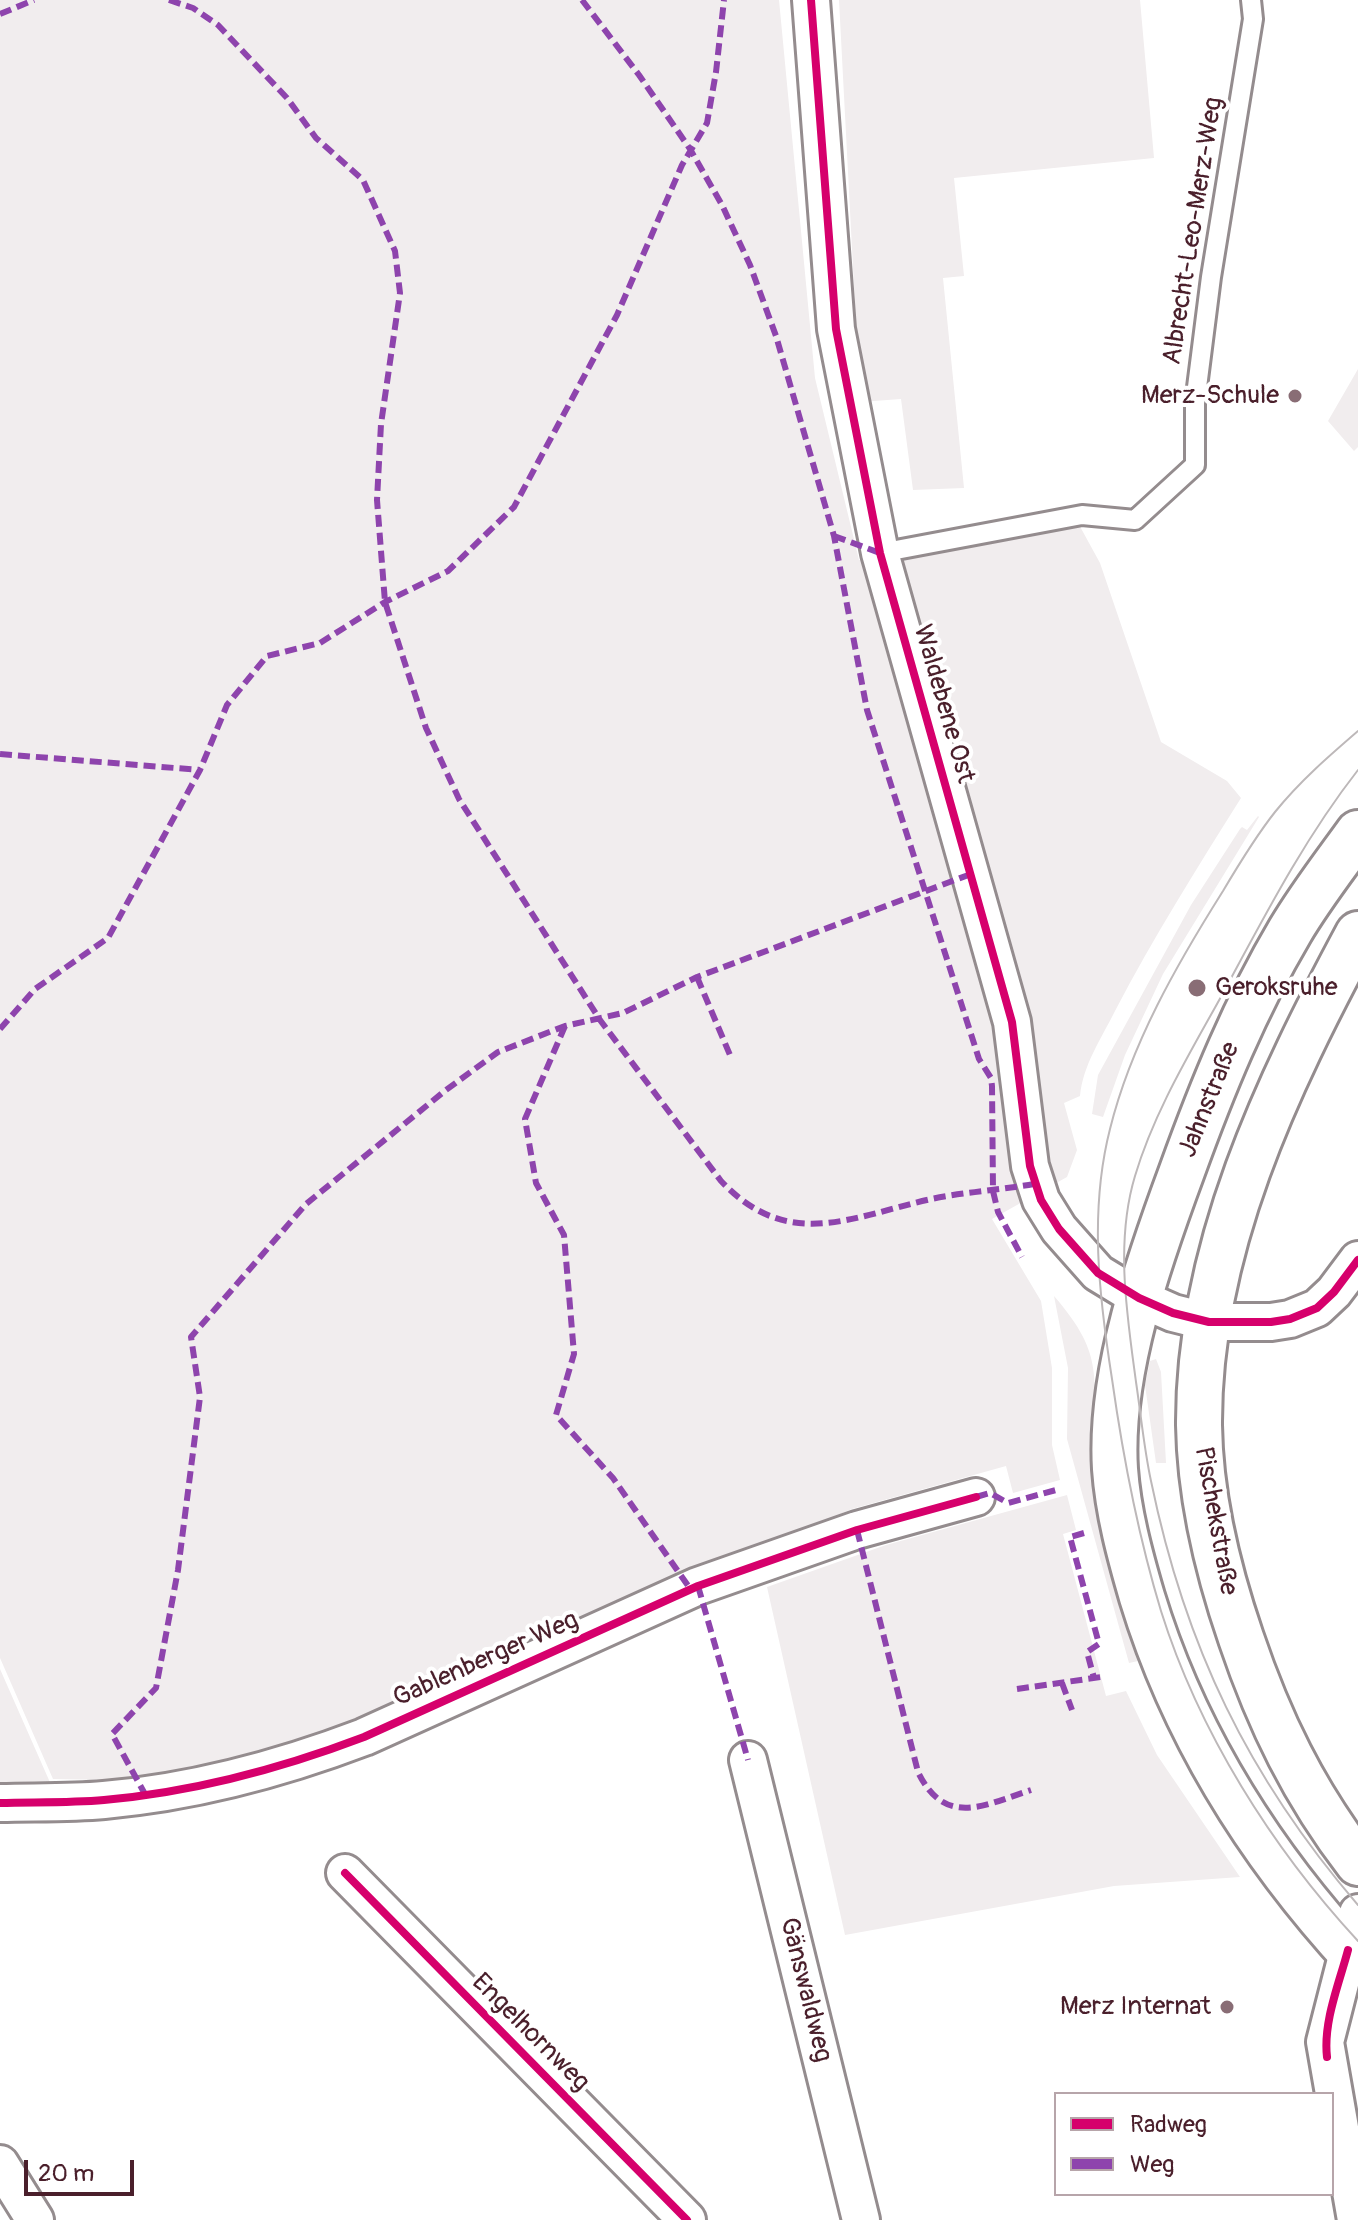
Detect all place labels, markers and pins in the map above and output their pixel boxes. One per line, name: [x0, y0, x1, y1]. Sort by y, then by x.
place label: Merz-Schule: [1141, 380, 1279, 412]
marker: Merz-Schule: [1286, 387, 1304, 405]
place label: Geroksruhe: [1215, 972, 1338, 1004]
marker: Geroksruhe: [1186, 977, 1208, 999]
place label: Merz Internat: [1060, 1991, 1211, 2023]
marker: Merz Internat: [1218, 1998, 1236, 2016]

